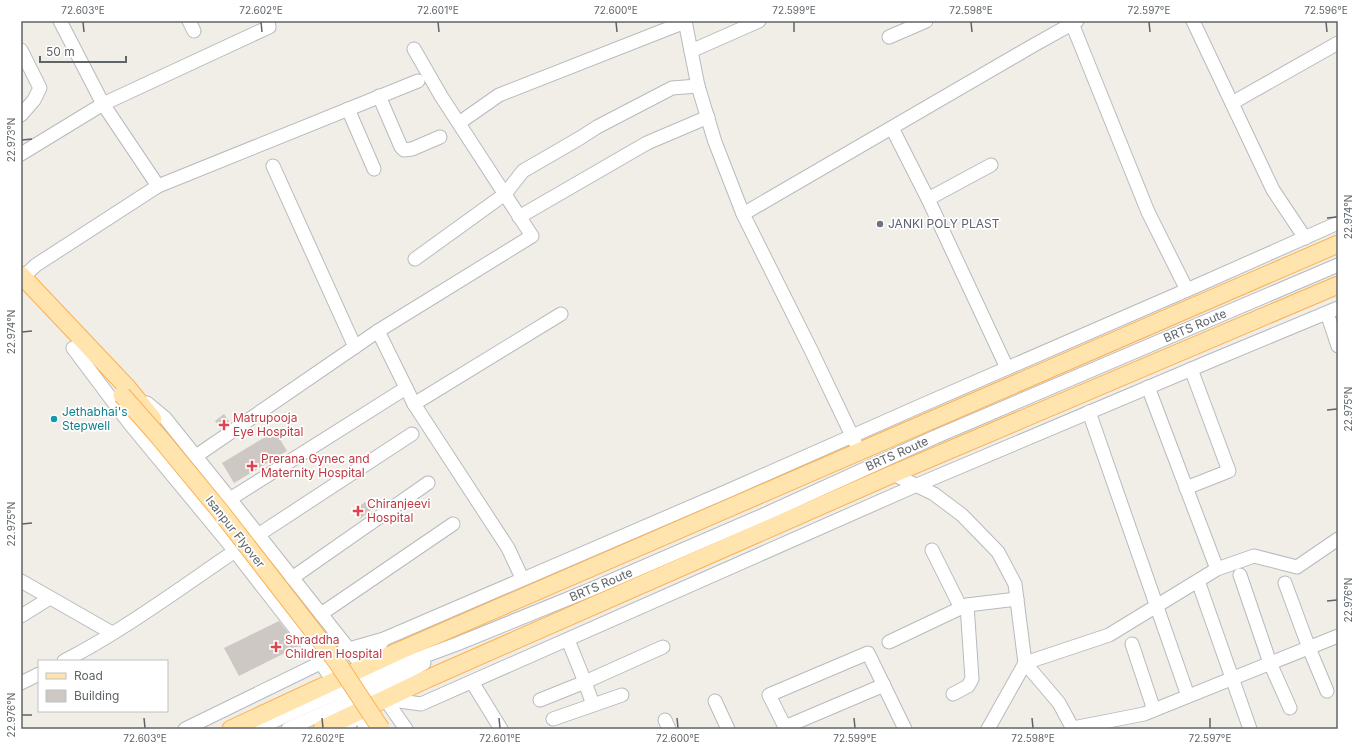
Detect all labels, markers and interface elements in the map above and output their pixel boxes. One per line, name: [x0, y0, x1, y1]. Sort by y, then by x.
text: 72.603°E: [61, 4, 105, 16]
text: 72.602°E: [239, 4, 283, 16]
text: 72.601°E: [417, 4, 459, 16]
text: 72.600°E: [594, 4, 638, 16]
text: 72.599°E: [772, 4, 816, 16]
text: 72.598°E: [949, 4, 993, 16]
text: 72.597°E: [1128, 4, 1170, 16]
text: 72.596°E: [1304, 4, 1348, 16]
scale bar: [40, 38, 126, 64]
text: 50 m: [46, 44, 75, 59]
text: 22.973°N: [5, 118, 17, 162]
text: 22.974°N: [1342, 195, 1354, 239]
place label: JANKI POLY PLAST: [888, 216, 1000, 231]
marker: JANKI POLY PLAST: [875, 219, 885, 229]
street label: BRTS Route: [1161, 306, 1229, 346]
text: 22.974°N: [5, 310, 17, 354]
text: 22.975°N: [1342, 387, 1354, 431]
place label: Jethabhai's Stepwell: [62, 404, 128, 433]
place label: Matrupooja Eye Hospital: [233, 410, 303, 439]
marker: Jethabhai's Stepwell: [49, 414, 59, 424]
marker: Matrupooja Eye Hospital: [218, 419, 230, 431]
street label: BRTS Route: [863, 433, 930, 474]
place label: Prerana Gynec and Maternity Hospital: [261, 451, 370, 480]
marker: Prerana Gynec and Maternity Hospital: [246, 460, 258, 472]
street label: Isanpur Flyover: [203, 493, 268, 571]
place label: Chiranjeevi Hospital: [367, 496, 431, 525]
text: 22.975°N: [5, 502, 17, 546]
marker: Chiranjeevi Hospital: [352, 505, 364, 517]
street label: BRTS Route: [567, 565, 635, 605]
text: 22.976°N: [1342, 578, 1354, 622]
place label: Shraddha Children Hospital: [285, 632, 382, 661]
marker: Shraddha Children Hospital: [270, 641, 282, 653]
legend: [38, 660, 168, 712]
text: Road: [74, 668, 103, 683]
text: Building: [74, 688, 119, 703]
text: 22.976°N: [5, 693, 17, 737]
text: 72.603°E: [123, 732, 167, 744]
text: 72.602°E: [301, 732, 345, 744]
text: 72.601°E: [479, 732, 521, 744]
text: 72.600°E: [656, 732, 700, 744]
text: 72.599°E: [833, 732, 877, 744]
text: 72.598°E: [1011, 732, 1055, 744]
text: 72.597°E: [1189, 732, 1231, 744]

